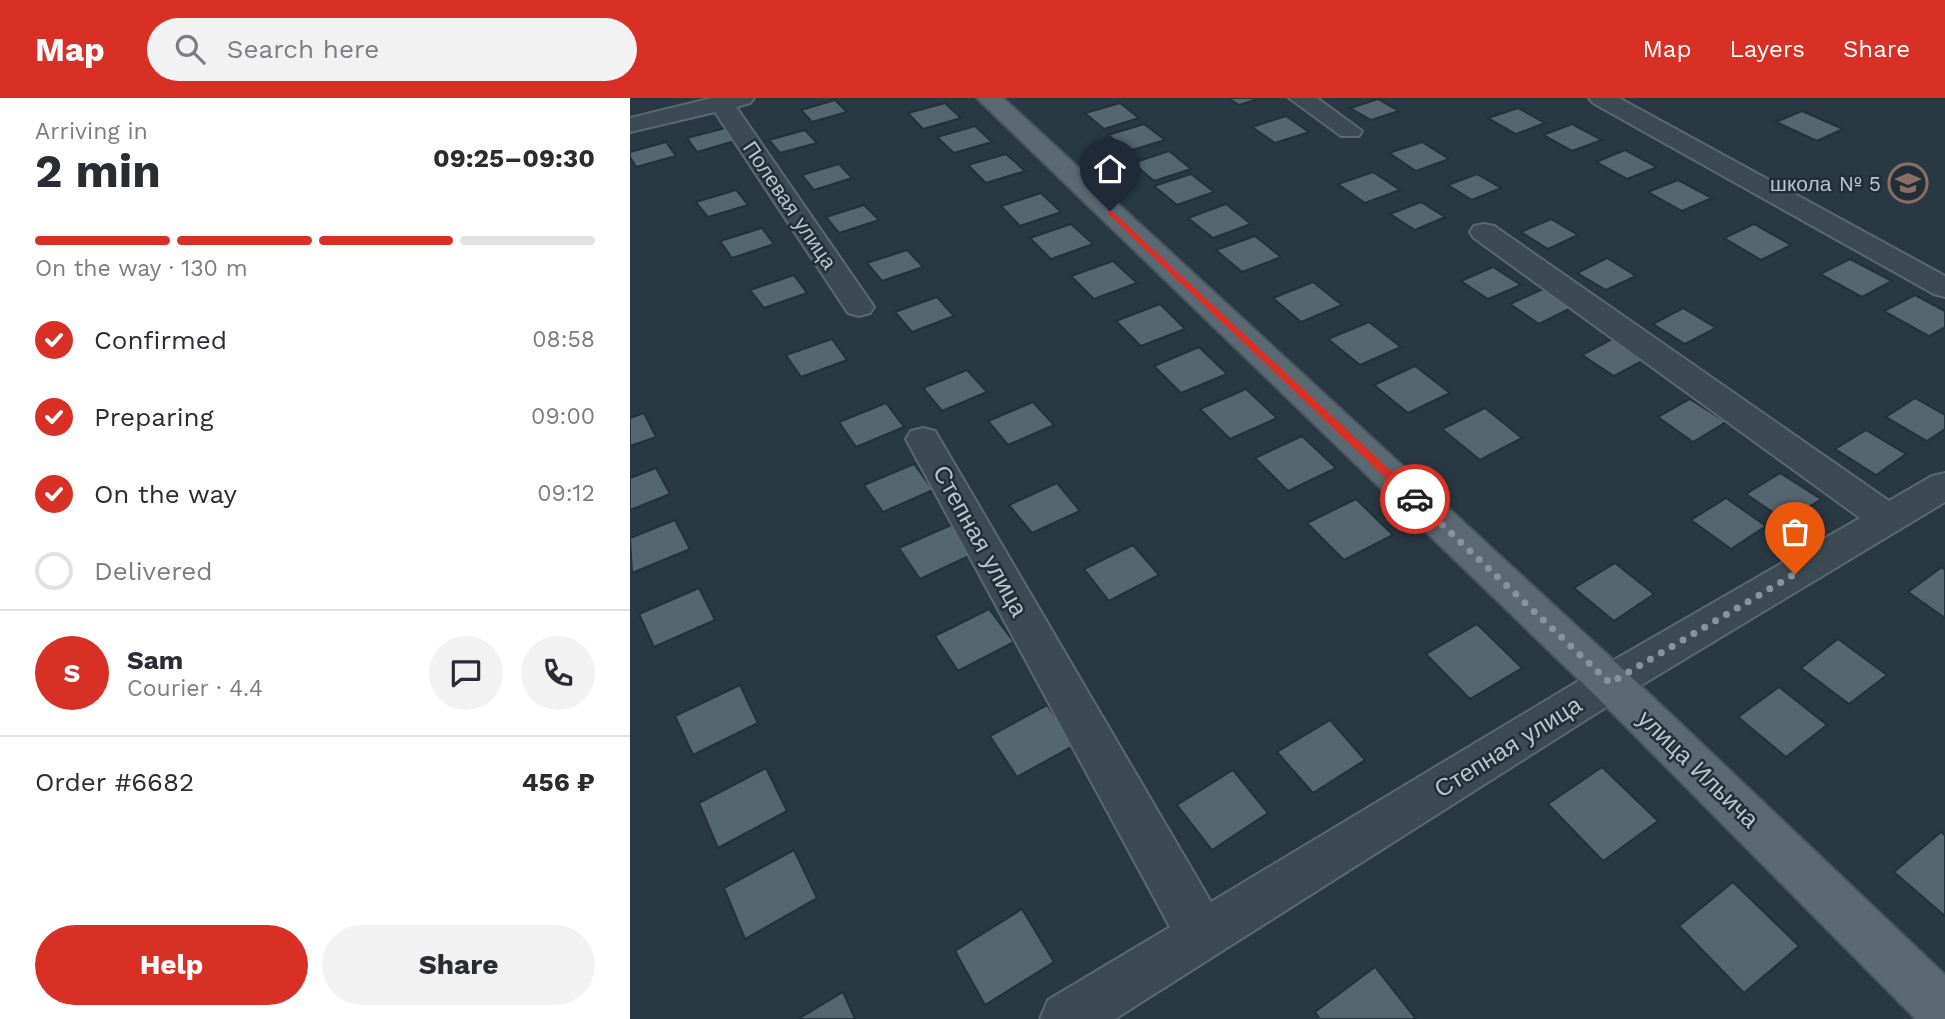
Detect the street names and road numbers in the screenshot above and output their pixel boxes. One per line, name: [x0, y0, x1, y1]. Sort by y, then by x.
street label: Полевая улица: [738, 136, 842, 274]
street label: Степная улица: [927, 461, 1033, 622]
street label: Степная улица: [1429, 690, 1587, 803]
street label: улица Ильича: [1632, 704, 1765, 834]

